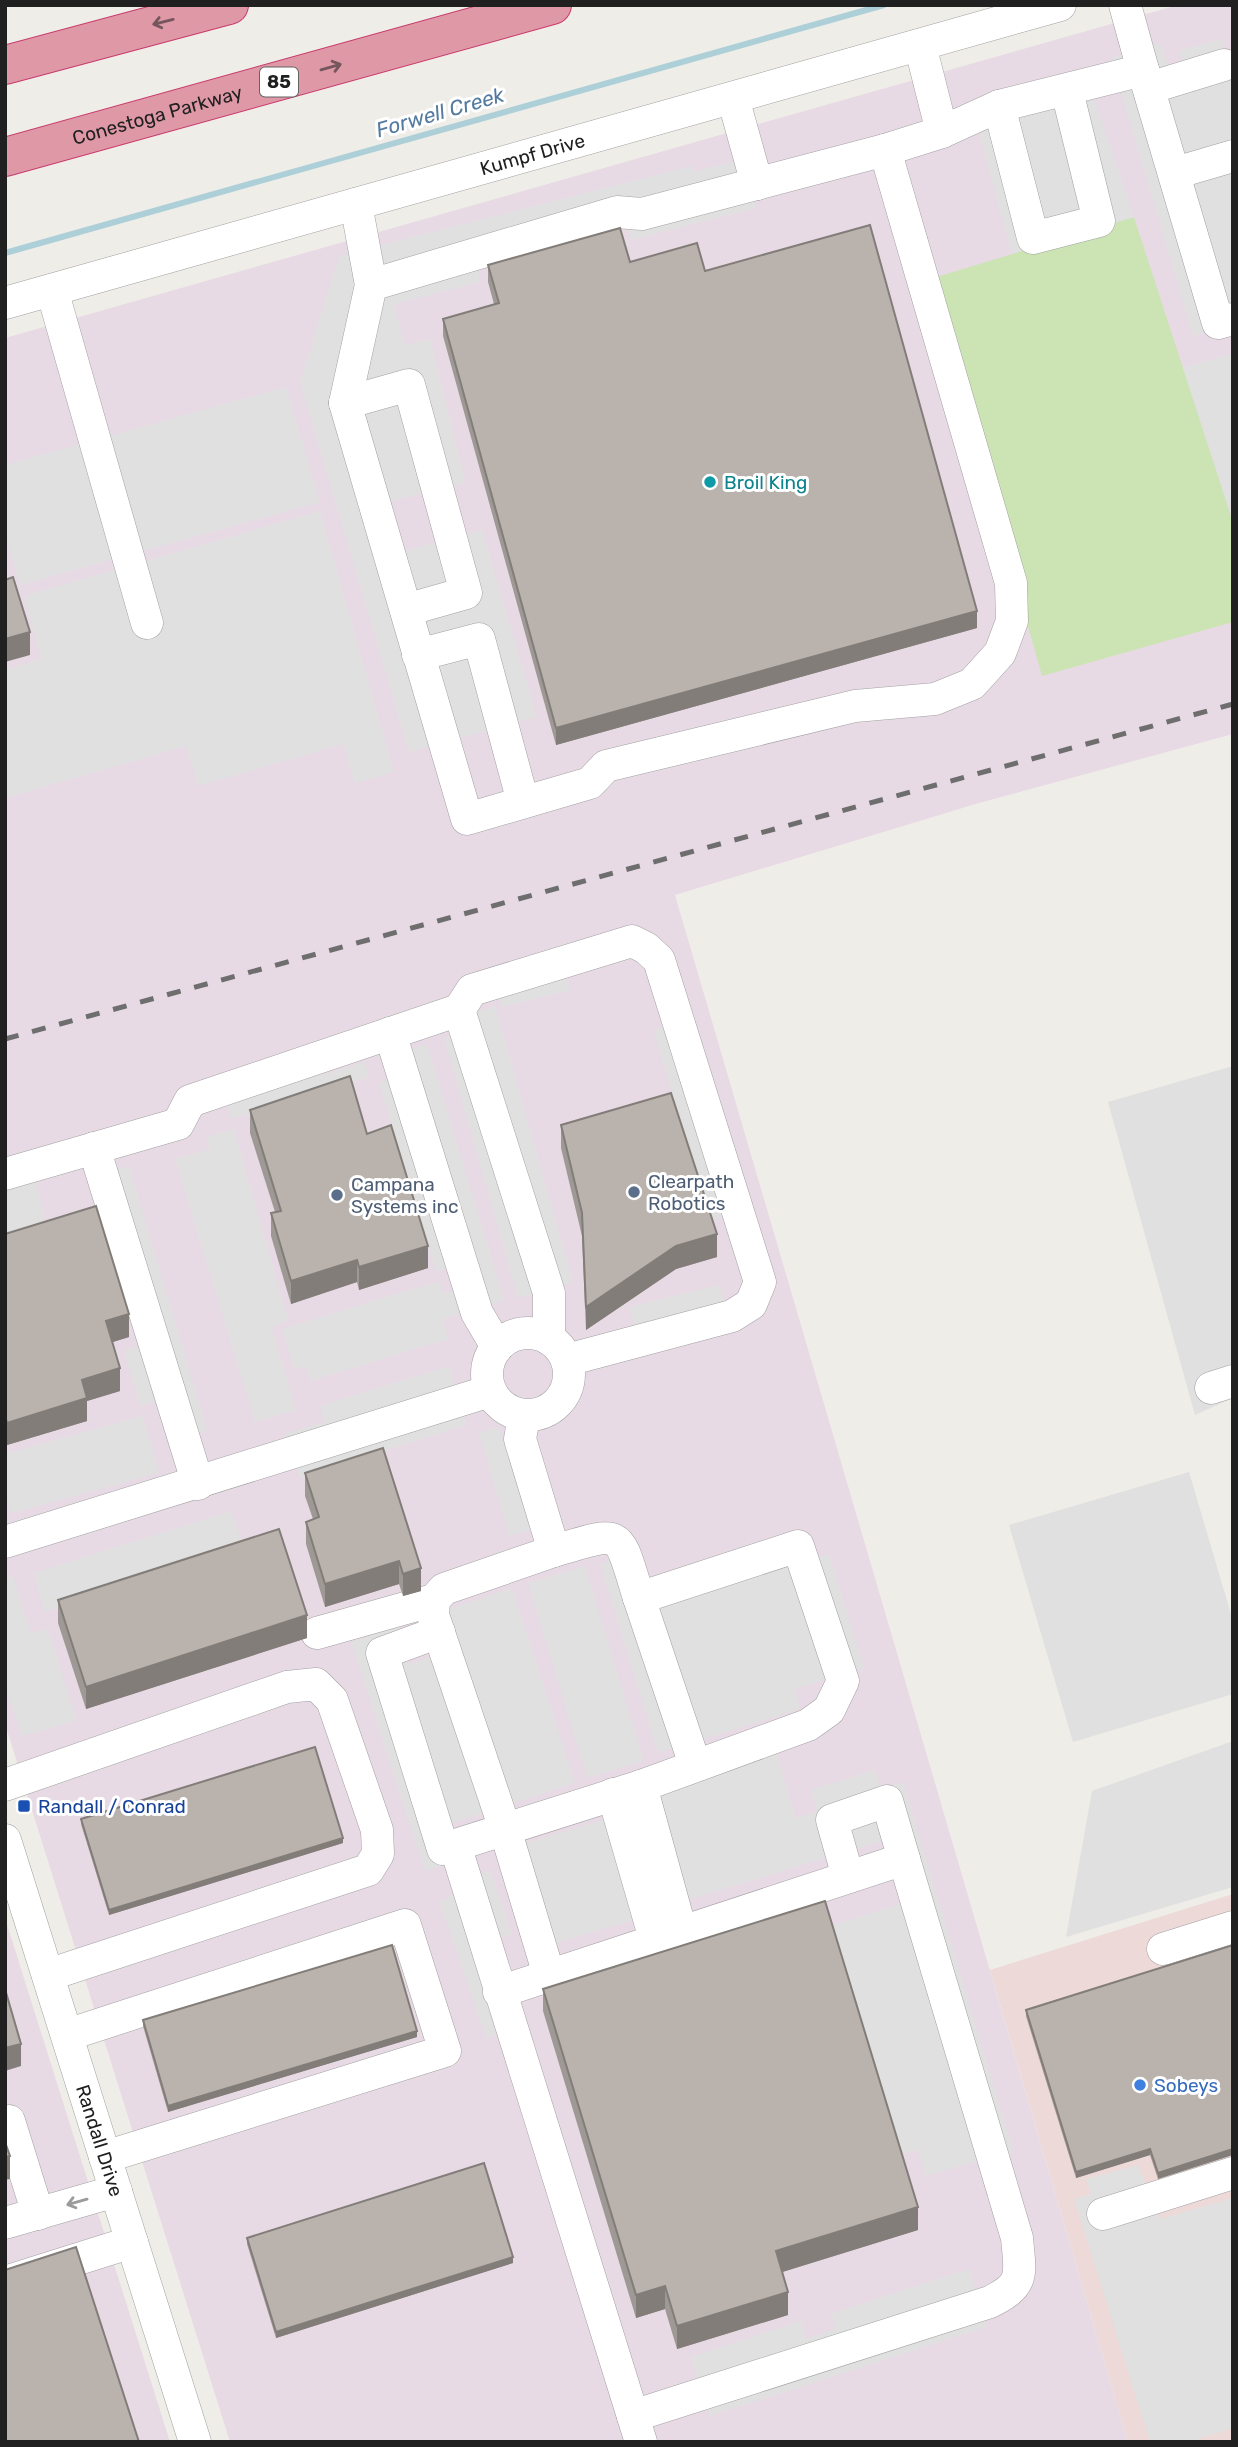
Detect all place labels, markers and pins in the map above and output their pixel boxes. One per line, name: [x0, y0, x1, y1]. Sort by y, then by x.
place label: Broil King: [724, 471, 807, 494]
marker: Broil King: [702, 474, 718, 490]
place label: Clearpath Robotics: [648, 1170, 734, 1215]
place label: Campana Systems inc: [351, 1173, 459, 1218]
marker: Clearpath Robotics: [626, 1184, 642, 1200]
marker: Campana Systems inc: [329, 1187, 345, 1203]
place label: Randall / Conrad: [38, 1795, 186, 1818]
marker: Randall / Conrad: [16, 1798, 32, 1814]
place label: Sobeys: [1154, 2074, 1218, 2097]
marker: Sobeys: [1132, 2077, 1148, 2093]

